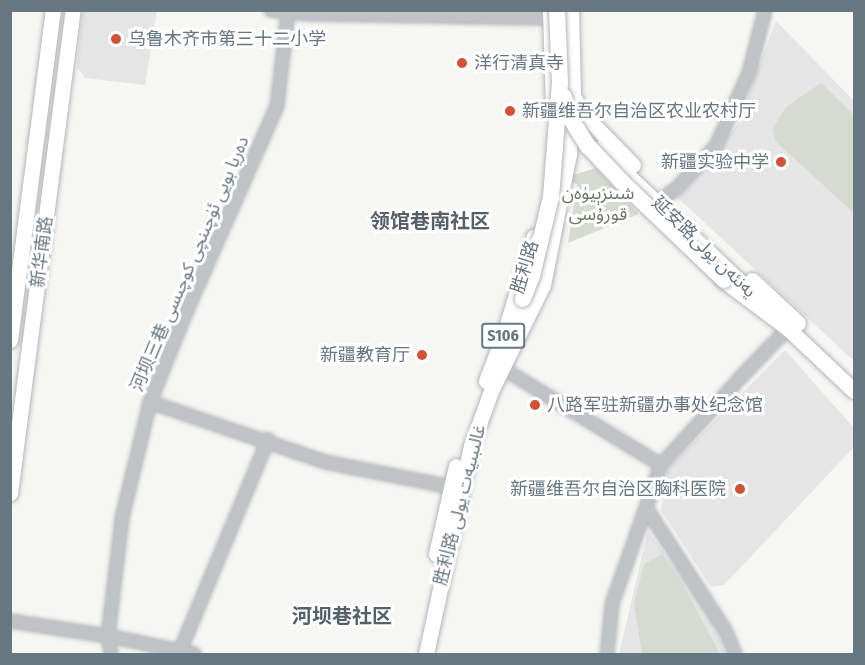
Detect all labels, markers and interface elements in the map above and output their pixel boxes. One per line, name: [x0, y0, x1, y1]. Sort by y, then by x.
place label: 乌鲁木齐市第三十二小学: [128, 28, 326, 50]
marker: 乌鲁木齐市第三十二小学: [109, 32, 123, 46]
place label: 洋行清真寺: [474, 52, 564, 74]
marker: 洋行清真寺: [455, 56, 469, 70]
place label: 新疆维吾尔自治区农业农村厅: [522, 100, 756, 122]
marker: 新疆维吾尔自治区农业农村厅: [503, 104, 517, 118]
street label: 河坝三巷 دەريا بويى ئۈچىنچى كوچىسى: [126, 133, 254, 395]
place label: 新疆实验中学: [661, 151, 769, 173]
marker: 新疆实验中学: [774, 155, 788, 169]
park label: شىنزېيۈەن قورۇسى: [562, 183, 634, 226]
street label: 延安路يەنئەن يولى: [647, 192, 761, 302]
district label: 领馆巷南社区: [370, 209, 490, 233]
street label: 新华南路: [27, 215, 57, 289]
street label: 胜利路: [507, 238, 543, 296]
road number: S106: [480, 323, 526, 349]
place label: 新疆教育厅: [320, 344, 410, 366]
marker: 新疆教育厅: [415, 348, 429, 362]
place label: 八路军驻新疆办事处纪念馆: [547, 394, 763, 416]
marker: 八路军驻新疆办事处纪念馆: [528, 398, 542, 412]
street label: 胜利路 غالىبىيەت يولى: [430, 422, 490, 588]
place label: 新疆维吾尔自治区胸科医院: [510, 478, 726, 500]
marker: 新疆维吾尔自治区胸科医院: [731, 480, 749, 498]
district label: 河坝巷社区: [292, 604, 392, 628]

